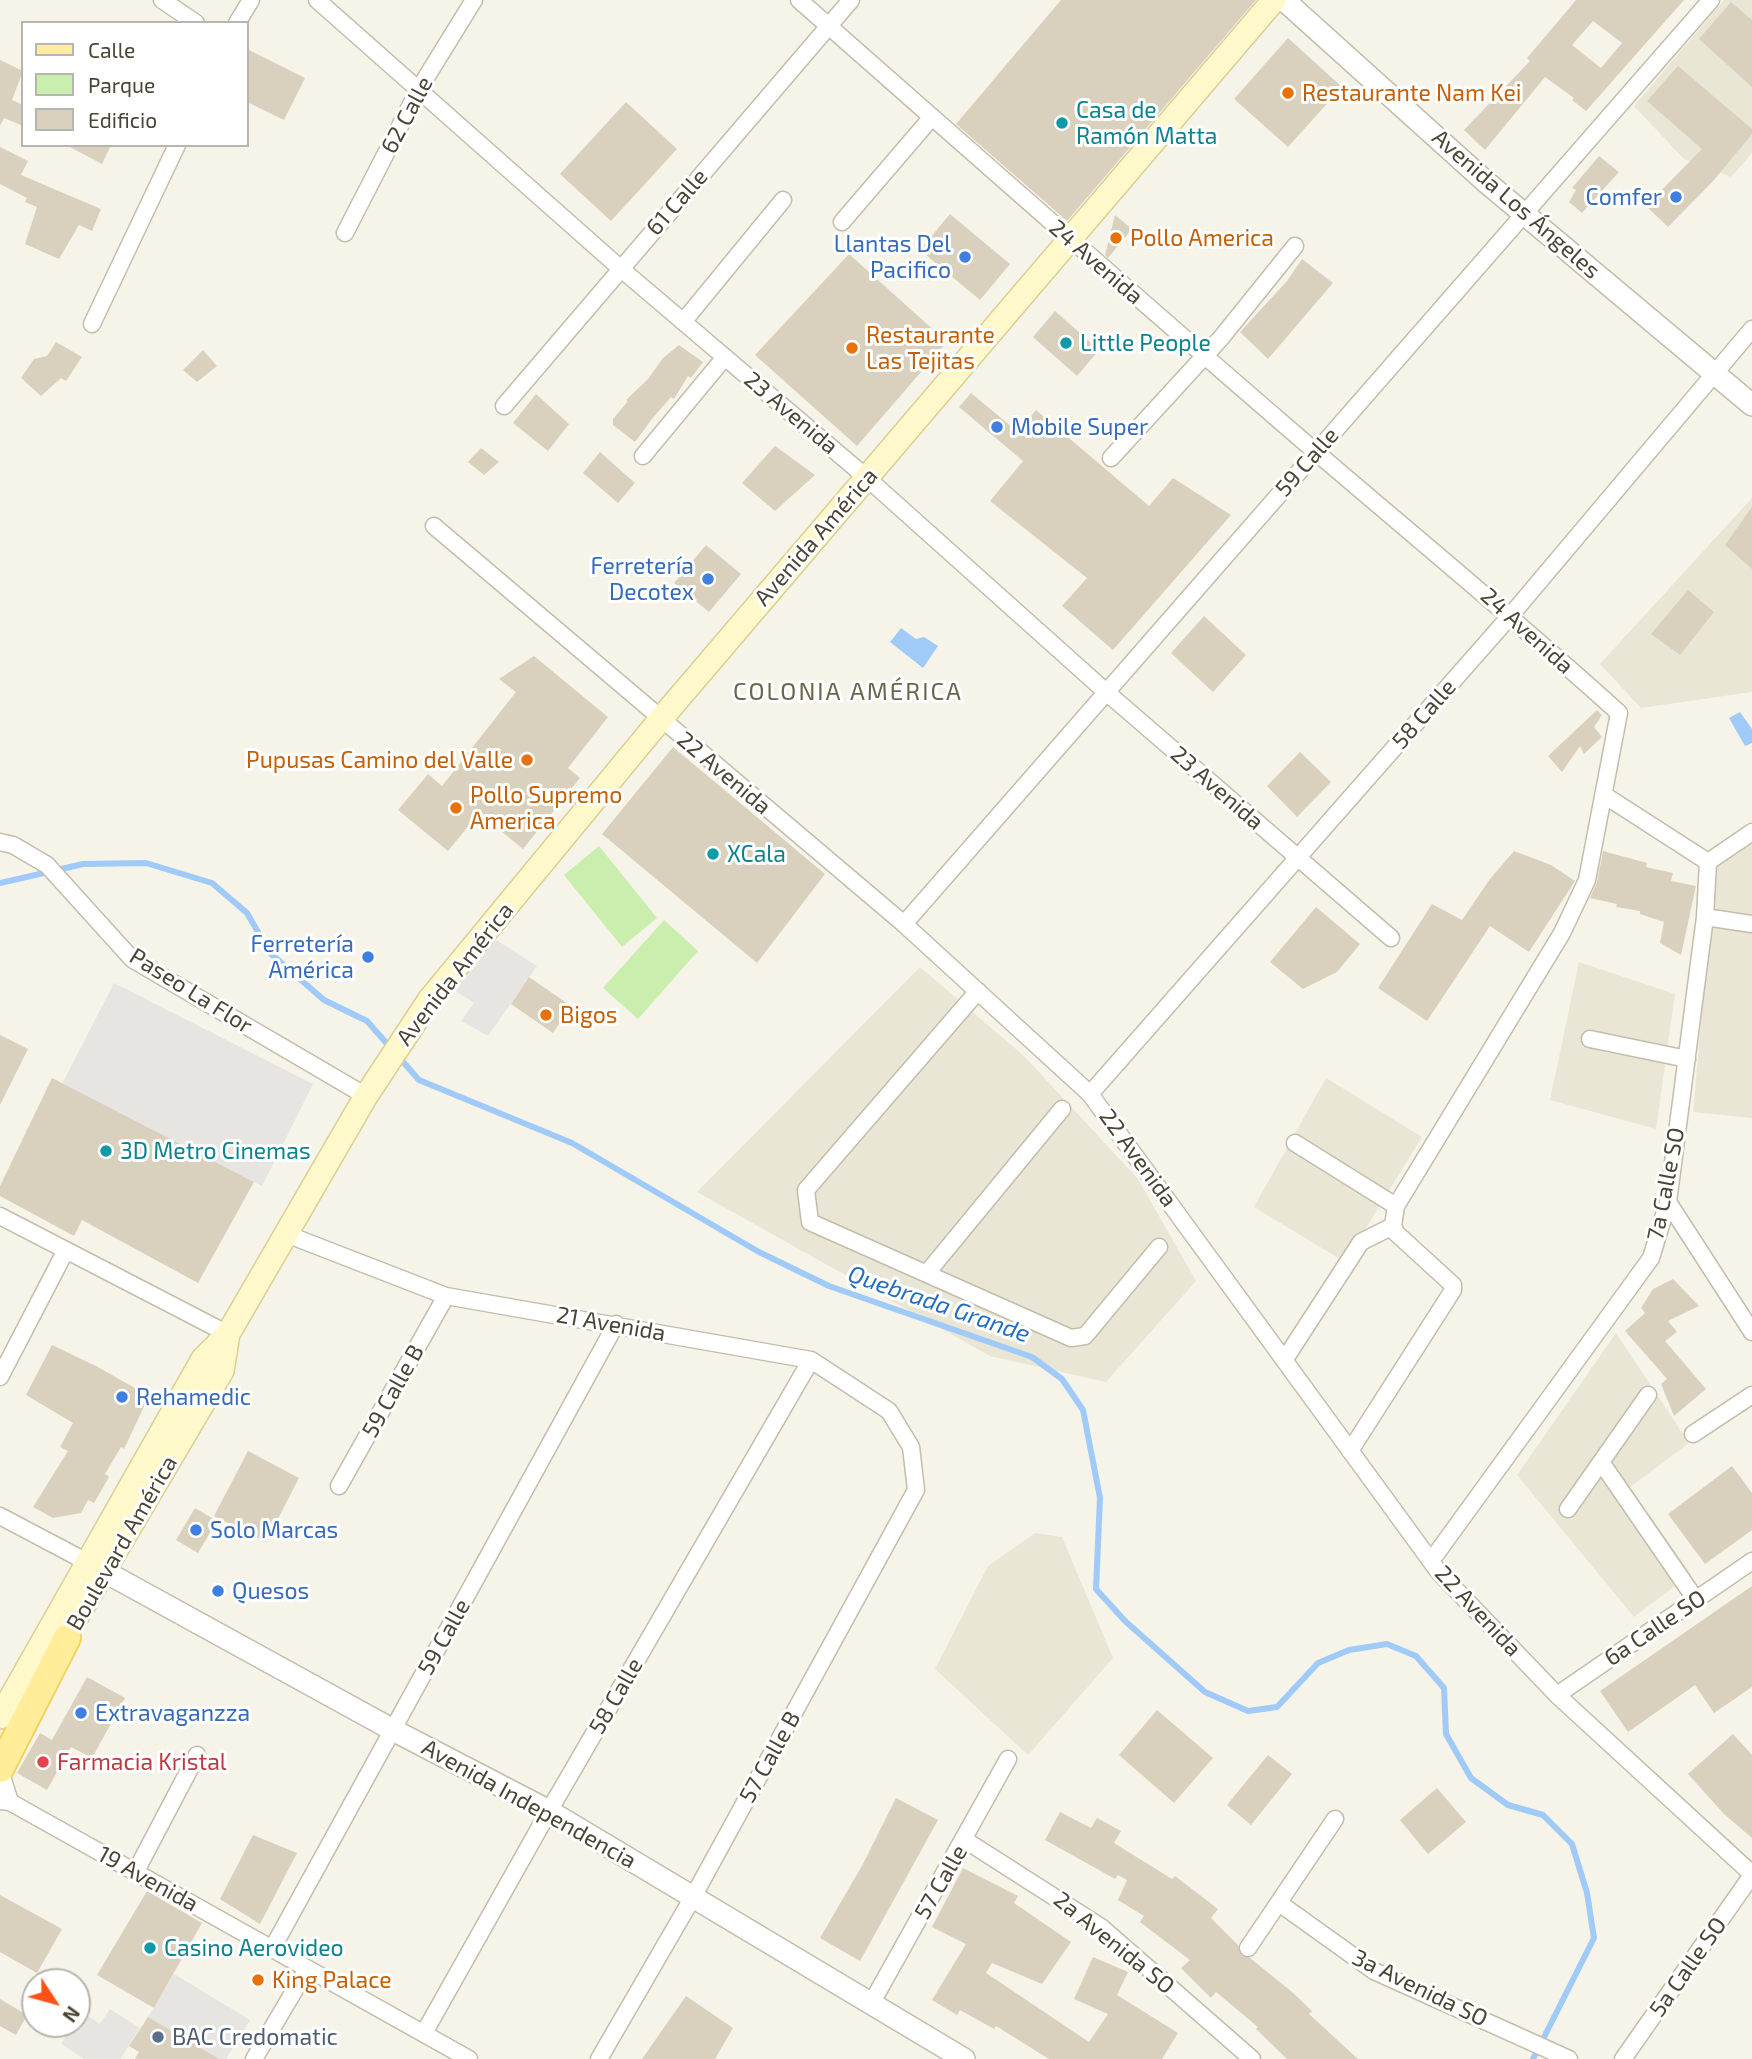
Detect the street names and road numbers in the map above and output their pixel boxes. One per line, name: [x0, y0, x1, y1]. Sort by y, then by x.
street label: 62 Calle: [375, 72, 439, 158]
street label: Avenida Los Ángeles: [1426, 124, 1606, 284]
street label: 61 Calle: [641, 163, 713, 241]
street label: 24 Avenida: [1043, 214, 1149, 310]
street label: 23 Avenida: [738, 366, 844, 460]
street label: 59 Calle: [1270, 422, 1344, 502]
street label: Avenida América: [749, 462, 883, 612]
street label: 24 Avenida: [1475, 582, 1579, 680]
street label: 58 Calle: [1386, 674, 1462, 754]
street label: 22 Avenida: [671, 726, 777, 820]
street label: 23 Avenida: [1165, 740, 1269, 836]
street label: Avenida América: [391, 897, 519, 1051]
street label: Paseo La Flor: [125, 942, 257, 1040]
street label: 22 Avenida: [1093, 1104, 1183, 1212]
street label: 7a Calle SO: [1642, 1125, 1690, 1243]
street label: 21 Avenida: [554, 1301, 668, 1347]
street label: 59 Calle B: [356, 1340, 430, 1442]
street label: Boulevard América: [61, 1451, 183, 1635]
street label: 22 Avenida: [1429, 1560, 1527, 1662]
street label: 6a Calle SO: [1599, 1584, 1711, 1672]
street label: 59 Calle: [412, 1594, 476, 1680]
street label: 58 Calle: [583, 1653, 649, 1739]
street label: 57 Calle B: [734, 1706, 806, 1808]
street label: Avenida Independencia: [417, 1734, 641, 1874]
street label: 19 Avenida: [93, 1840, 203, 1918]
street label: 57 Calle: [909, 1840, 973, 1924]
street label: 2a Avenida SO: [1048, 1886, 1180, 2000]
street label: 5a Calle SO: [1644, 1912, 1732, 2022]
street label: 3a Avenida SO: [1348, 1943, 1492, 2033]

